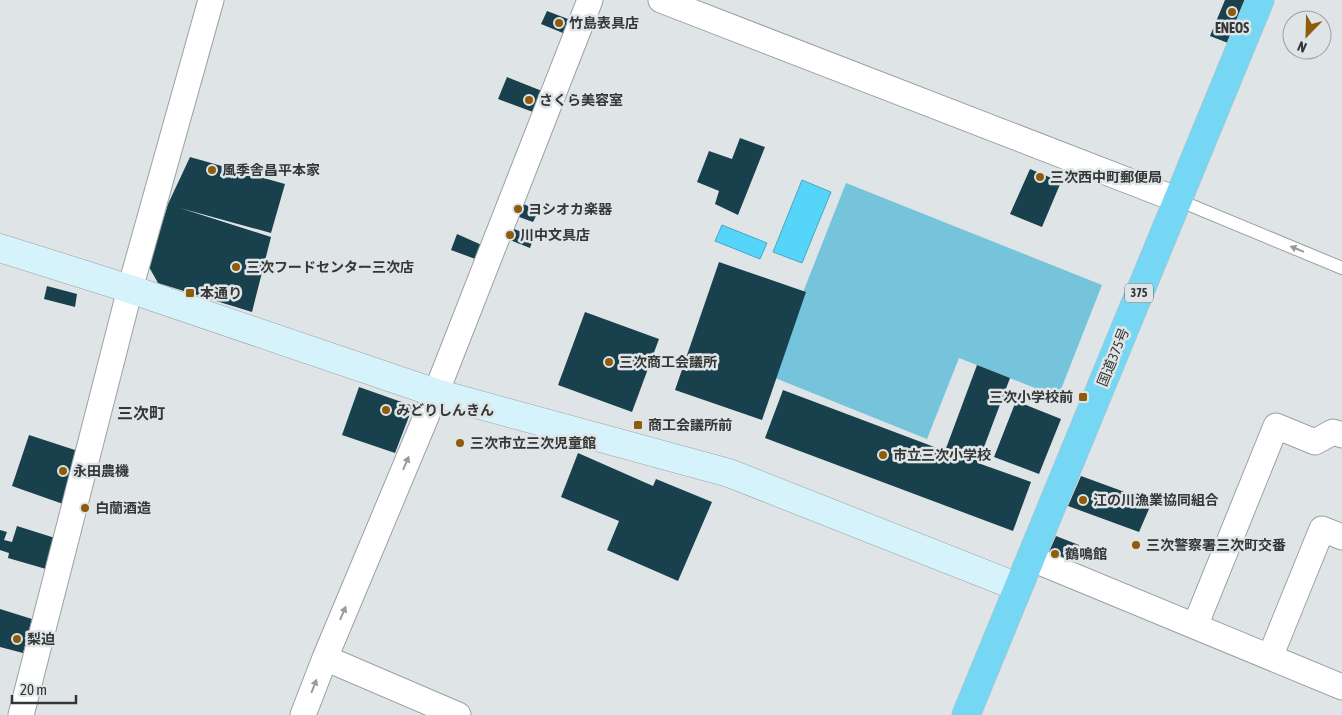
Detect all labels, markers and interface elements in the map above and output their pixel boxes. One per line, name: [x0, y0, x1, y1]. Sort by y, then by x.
marker: ENEOS: [1226, 6, 1238, 18]
north arrow: [1282, 10, 1332, 60]
place label: 竹島表具店: [569, 15, 639, 31]
marker: 竹島表具店: [553, 17, 565, 29]
place label: ENEOS: [1215, 20, 1249, 36]
text: N: [1295, 38, 1309, 56]
place label: さくら美容室: [539, 92, 623, 108]
marker: さくら美容室: [523, 94, 535, 106]
place label: 風季舎昌平本家: [222, 162, 320, 178]
marker: 風季舎昌平本家: [206, 164, 218, 176]
place label: 三次西中町郵便局: [1050, 169, 1162, 185]
marker: 三次西中町郵便局: [1034, 171, 1046, 183]
place label: ヨシオカ楽器: [528, 201, 613, 217]
marker: ヨシオカ楽器: [512, 203, 524, 215]
place label: 川中文具店: [520, 227, 590, 243]
marker: 川中文具店: [504, 229, 516, 241]
one-way arrow: [1290, 245, 1304, 253]
place label: 三次フードセンター三次店: [246, 259, 414, 275]
marker: 三次フードセンター三次店: [230, 261, 242, 273]
road number: 375: [1125, 284, 1153, 302]
place label: 本通り: [200, 285, 242, 301]
marker: 本通り: [184, 287, 196, 299]
street label: 国道375号: [1094, 325, 1132, 389]
place label: 三次商工会議所: [619, 354, 717, 370]
marker: 三次商工会議所: [603, 356, 615, 368]
place label: 三次小学校前: [989, 389, 1073, 405]
marker: 三次小学校前: [1077, 391, 1089, 403]
place label: みどりしんきん: [396, 402, 494, 418]
district label: 三次町: [117, 404, 165, 422]
marker: みどりしんきん: [380, 404, 392, 416]
place label: 商工会議所前: [648, 417, 732, 433]
marker: 商工会議所前: [632, 419, 644, 431]
place label: 三次市立三次児童館: [470, 435, 596, 451]
marker: 三次市立三次児童館: [454, 437, 466, 449]
place label: 市立三次小学校: [893, 447, 991, 463]
marker: 市立三次小学校: [877, 449, 889, 461]
one-way arrow: [403, 456, 411, 470]
place label: 永田農機: [73, 463, 129, 479]
marker: 永田農機: [57, 465, 69, 477]
place label: 江の川漁業協同組合: [1093, 492, 1219, 508]
marker: 江の川漁業協同組合: [1077, 494, 1089, 506]
place label: 白蘭酒造: [95, 500, 151, 516]
marker: 白蘭酒造: [79, 502, 91, 514]
place label: 三次警察署三次町交番: [1146, 537, 1286, 553]
marker: 三次警察署三次町交番: [1130, 539, 1142, 551]
place label: 鶴鳴館: [1065, 546, 1107, 562]
marker: 鶴鳴館: [1049, 548, 1061, 560]
one-way arrow: [340, 606, 348, 620]
place label: 梨迫: [27, 631, 55, 647]
marker: 梨迫: [11, 633, 23, 645]
scale bar: [12, 672, 76, 704]
one-way arrow: [311, 679, 318, 694]
text: 20 m: [20, 681, 47, 698]

